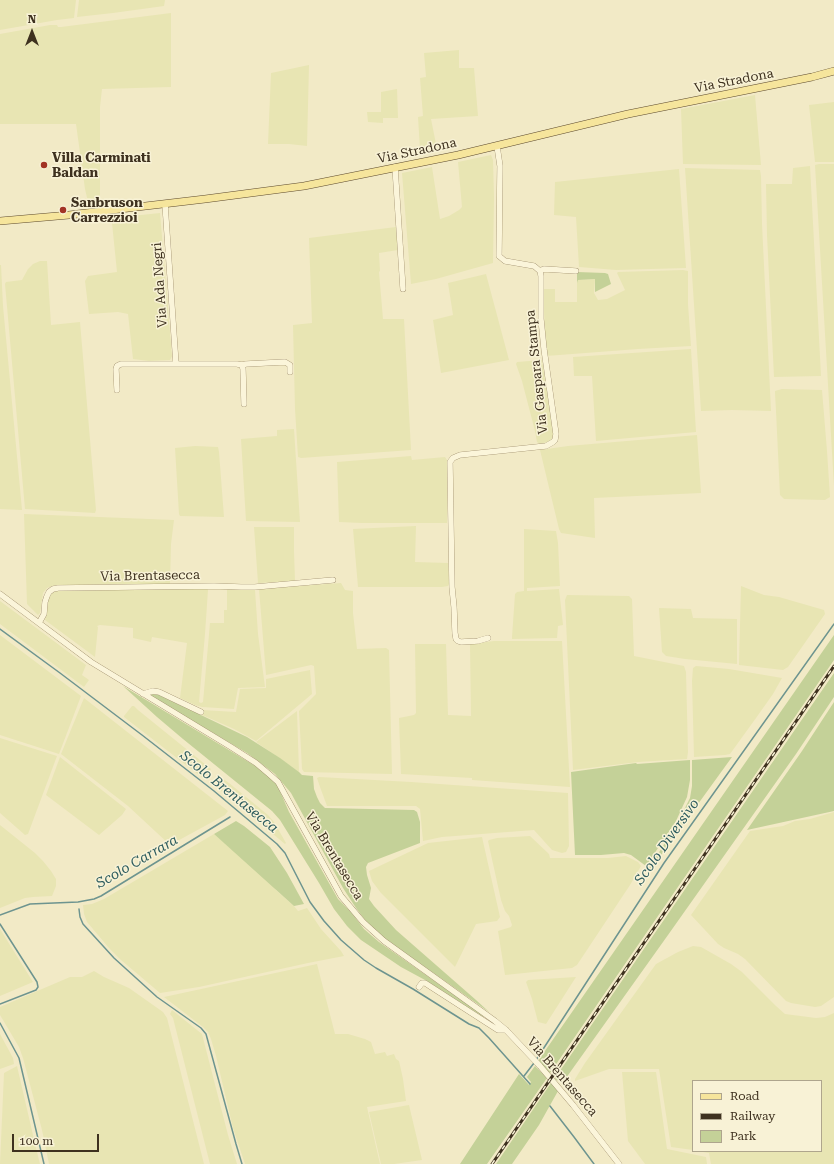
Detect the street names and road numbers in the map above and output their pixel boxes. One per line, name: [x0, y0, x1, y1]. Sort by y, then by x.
street label: Via Stradona: [693, 66, 775, 96]
street label: Via Stradona: [376, 135, 458, 167]
street label: Via Ada Negri: [149, 242, 171, 328]
street label: Via Gaspara Stampa: [523, 309, 551, 435]
street label: Via Brentasecca: [100, 567, 200, 585]
street label: Via Brentasecca: [302, 809, 366, 903]
street label: Via Brentasecca: [523, 1034, 601, 1120]

